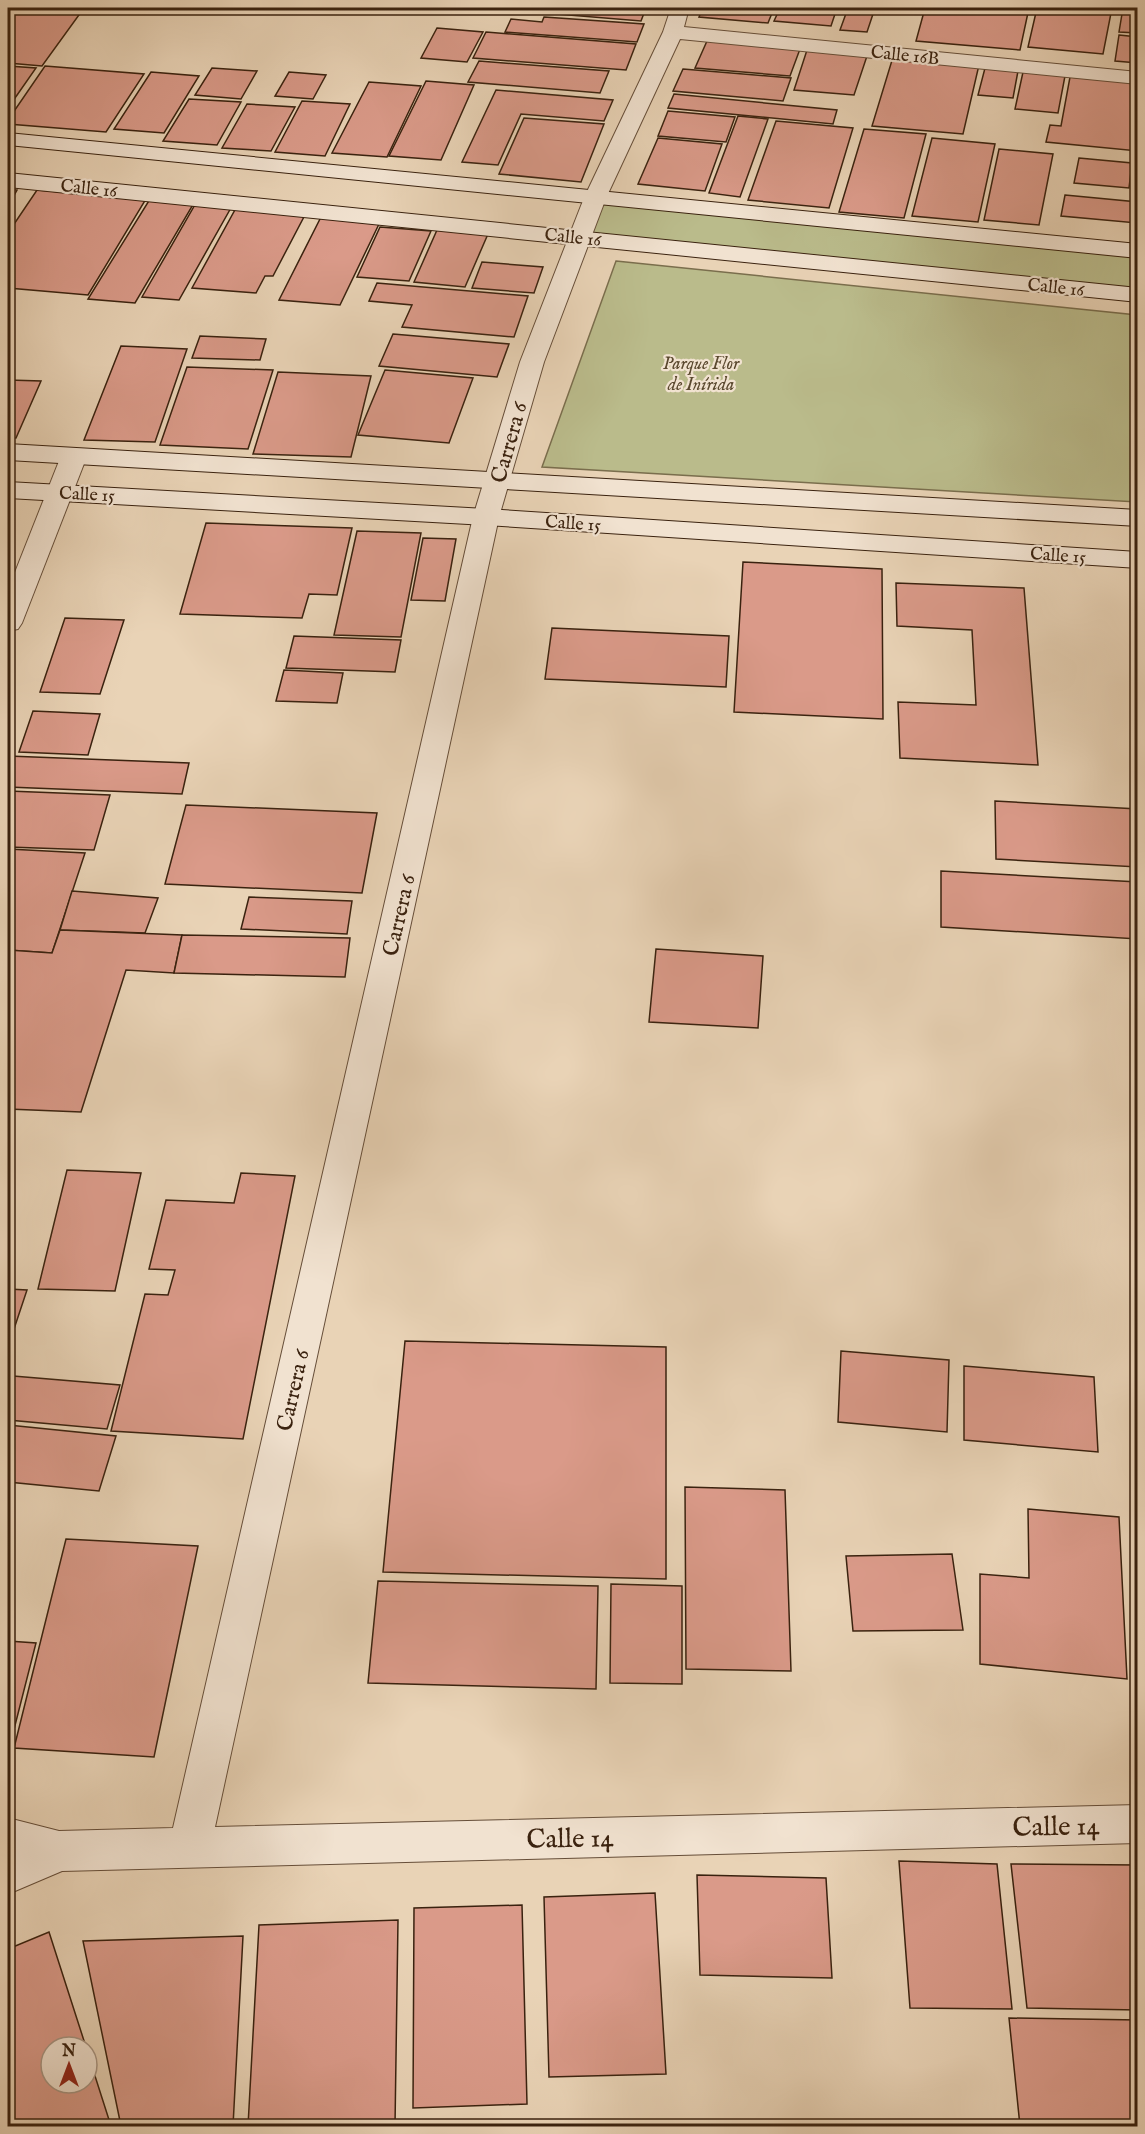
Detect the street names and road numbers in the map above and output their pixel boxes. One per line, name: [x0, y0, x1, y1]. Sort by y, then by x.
street label: Calle 16B: [869, 41, 940, 72]
street label: Calle 16: [59, 175, 119, 204]
street label: Calle 16: [543, 224, 603, 253]
street label: Calle 16: [1026, 274, 1086, 303]
street label: Carrera 6: [485, 398, 535, 486]
street label: Calle 15: [58, 483, 116, 508]
street label: Calle 15: [544, 511, 602, 538]
street label: Calle 15: [1029, 543, 1087, 570]
street label: Carrera 6: [377, 871, 423, 959]
street label: Carrera 6: [271, 1346, 317, 1434]
street label: Calle 14: [1012, 1810, 1101, 1846]
street label: Calle 14: [526, 1822, 615, 1858]

